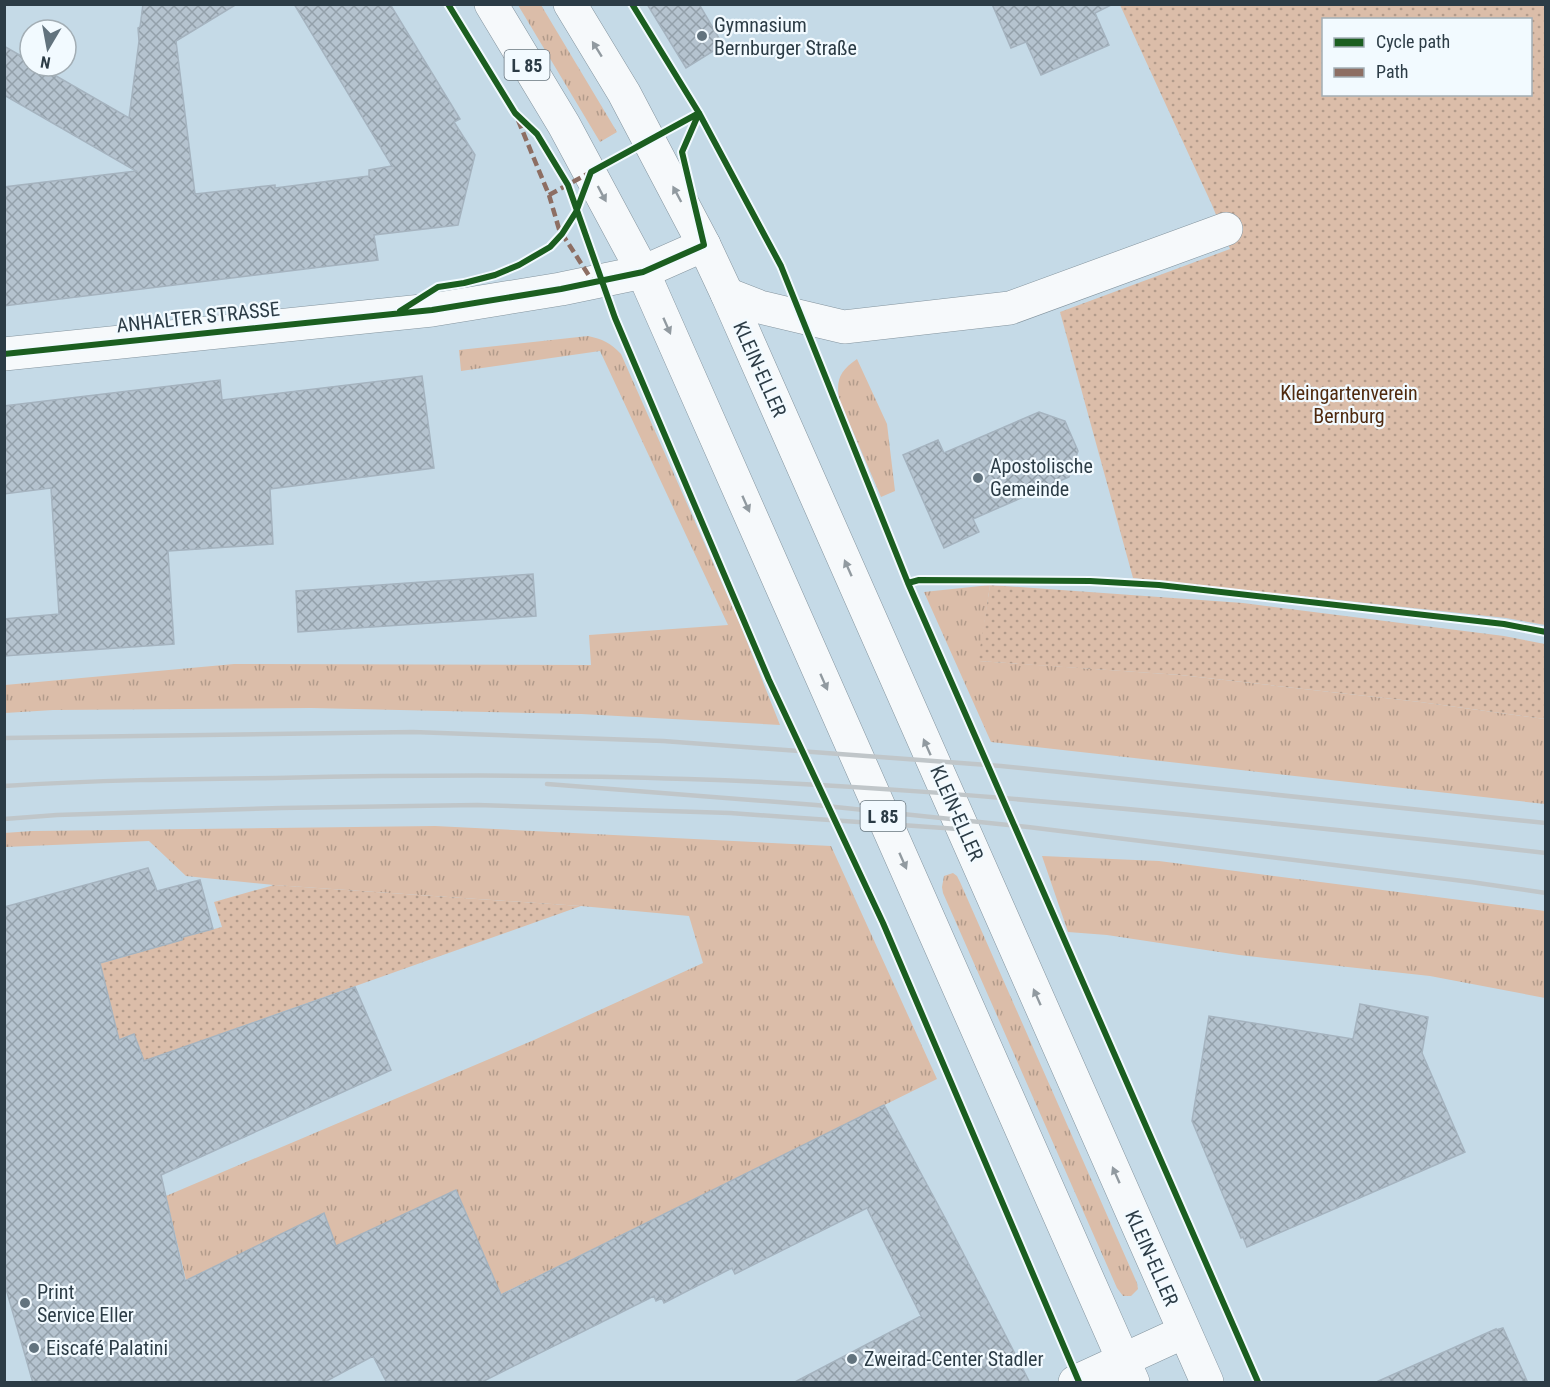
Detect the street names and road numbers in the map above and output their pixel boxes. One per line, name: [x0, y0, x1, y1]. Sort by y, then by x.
road number: L 85: [504, 50, 550, 80]
street label: ANHALTER STRASSE: [115, 296, 281, 338]
street label: KLEIN-ELLER: [728, 317, 792, 421]
street label: KLEIN-ELLER: [925, 761, 989, 865]
road number: L 85: [860, 801, 906, 831]
street label: KLEIN-ELLER: [1120, 1206, 1184, 1310]

